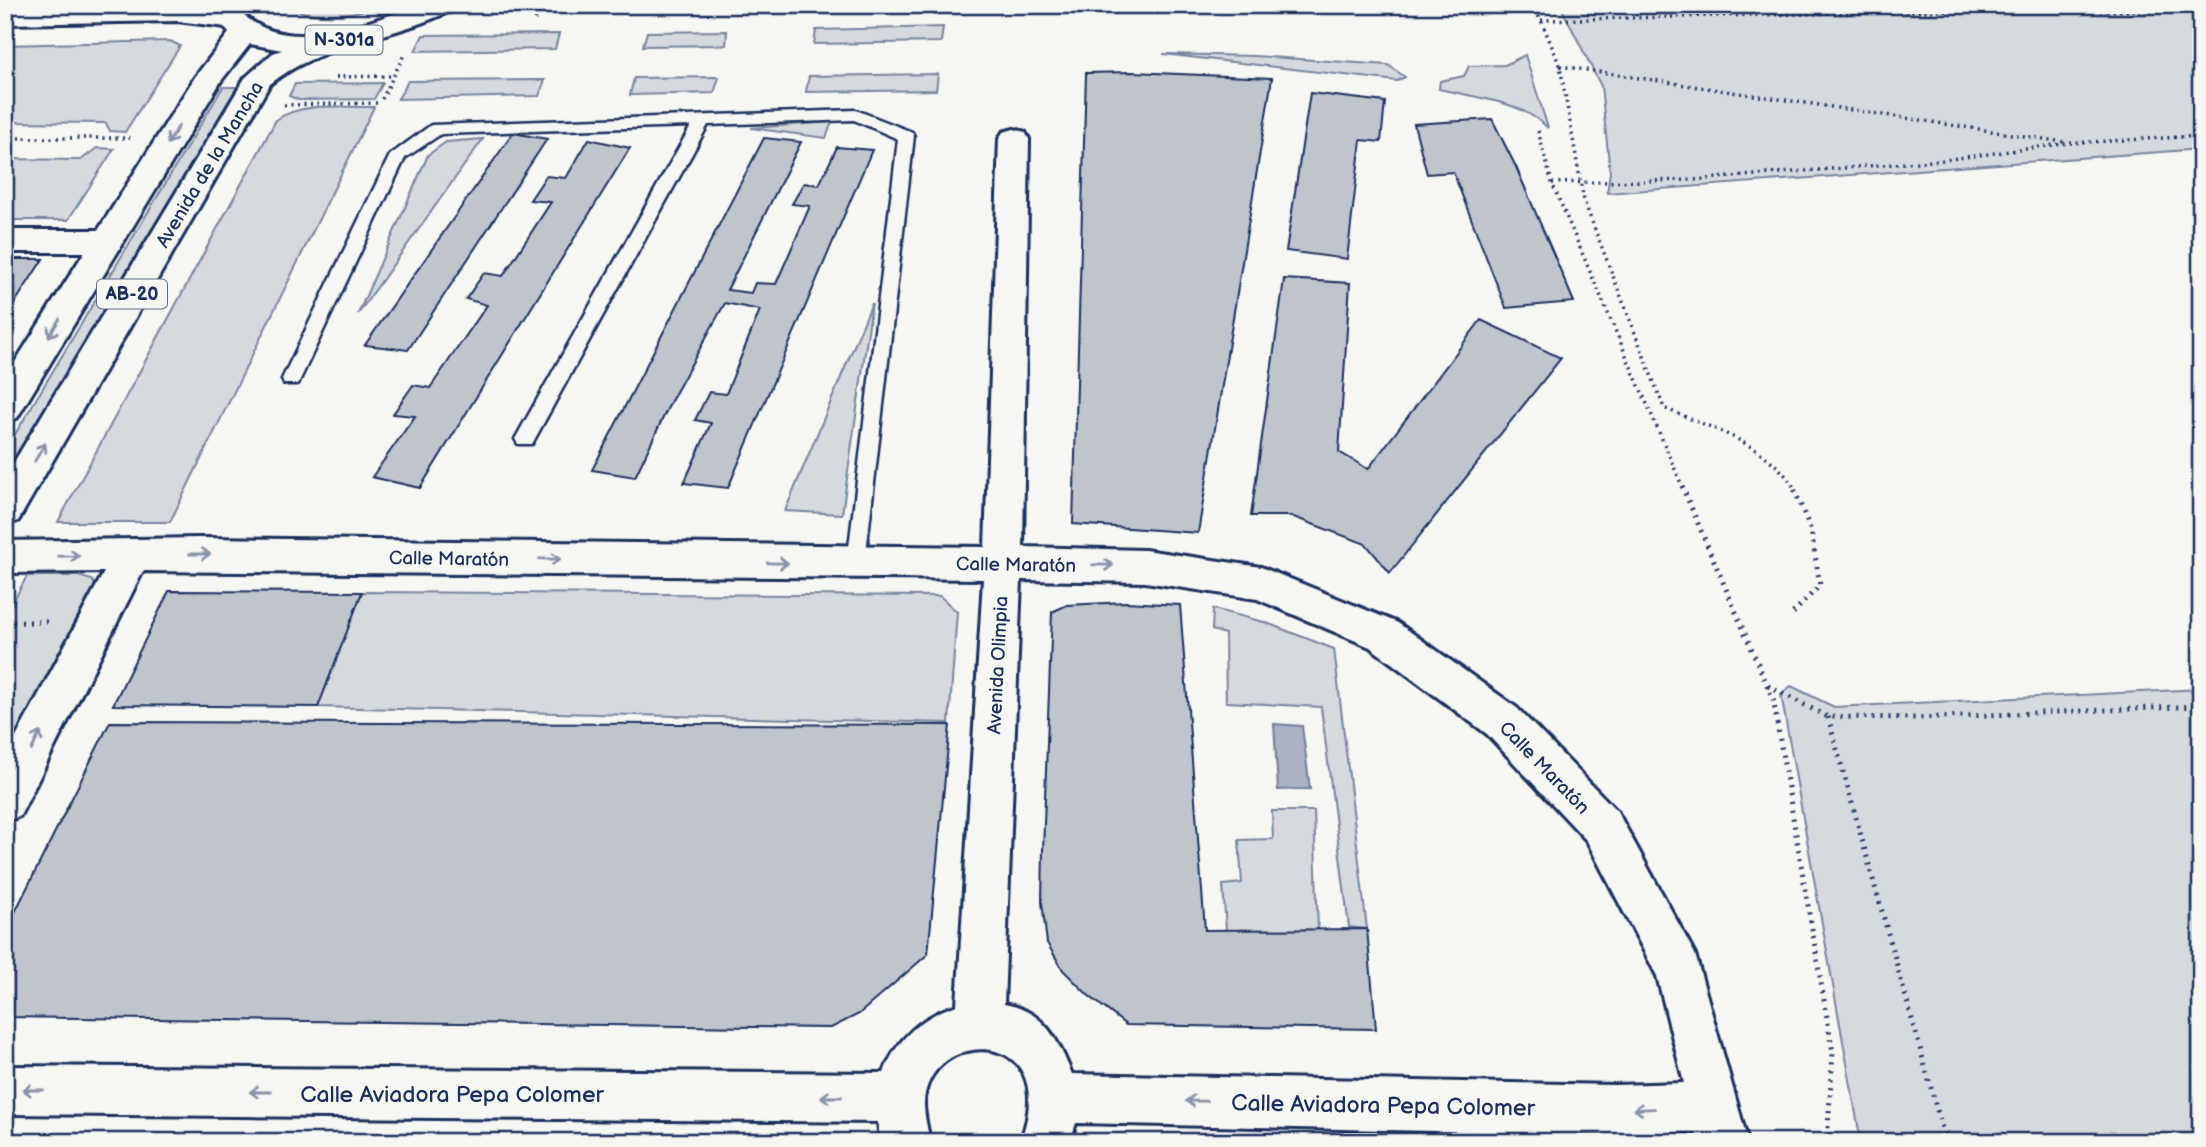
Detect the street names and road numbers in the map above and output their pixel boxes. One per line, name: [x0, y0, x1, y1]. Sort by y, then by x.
road number: N-301a: [306, 26, 382, 55]
street label: Avenida de la Mancha: [152, 78, 269, 252]
road number: AB-20: [97, 280, 167, 308]
street label: Calle Maratón: [389, 547, 509, 572]
street label: Calle Maratón: [956, 553, 1076, 578]
street label: Avenida Olimpia: [983, 595, 1014, 735]
street label: Calle Maratón: [1494, 717, 1594, 819]
street label: Calle Aviadora Pepa Colomer: [300, 1081, 605, 1109]
street label: Calle Aviadora Pepa Colomer: [1231, 1089, 1536, 1123]

